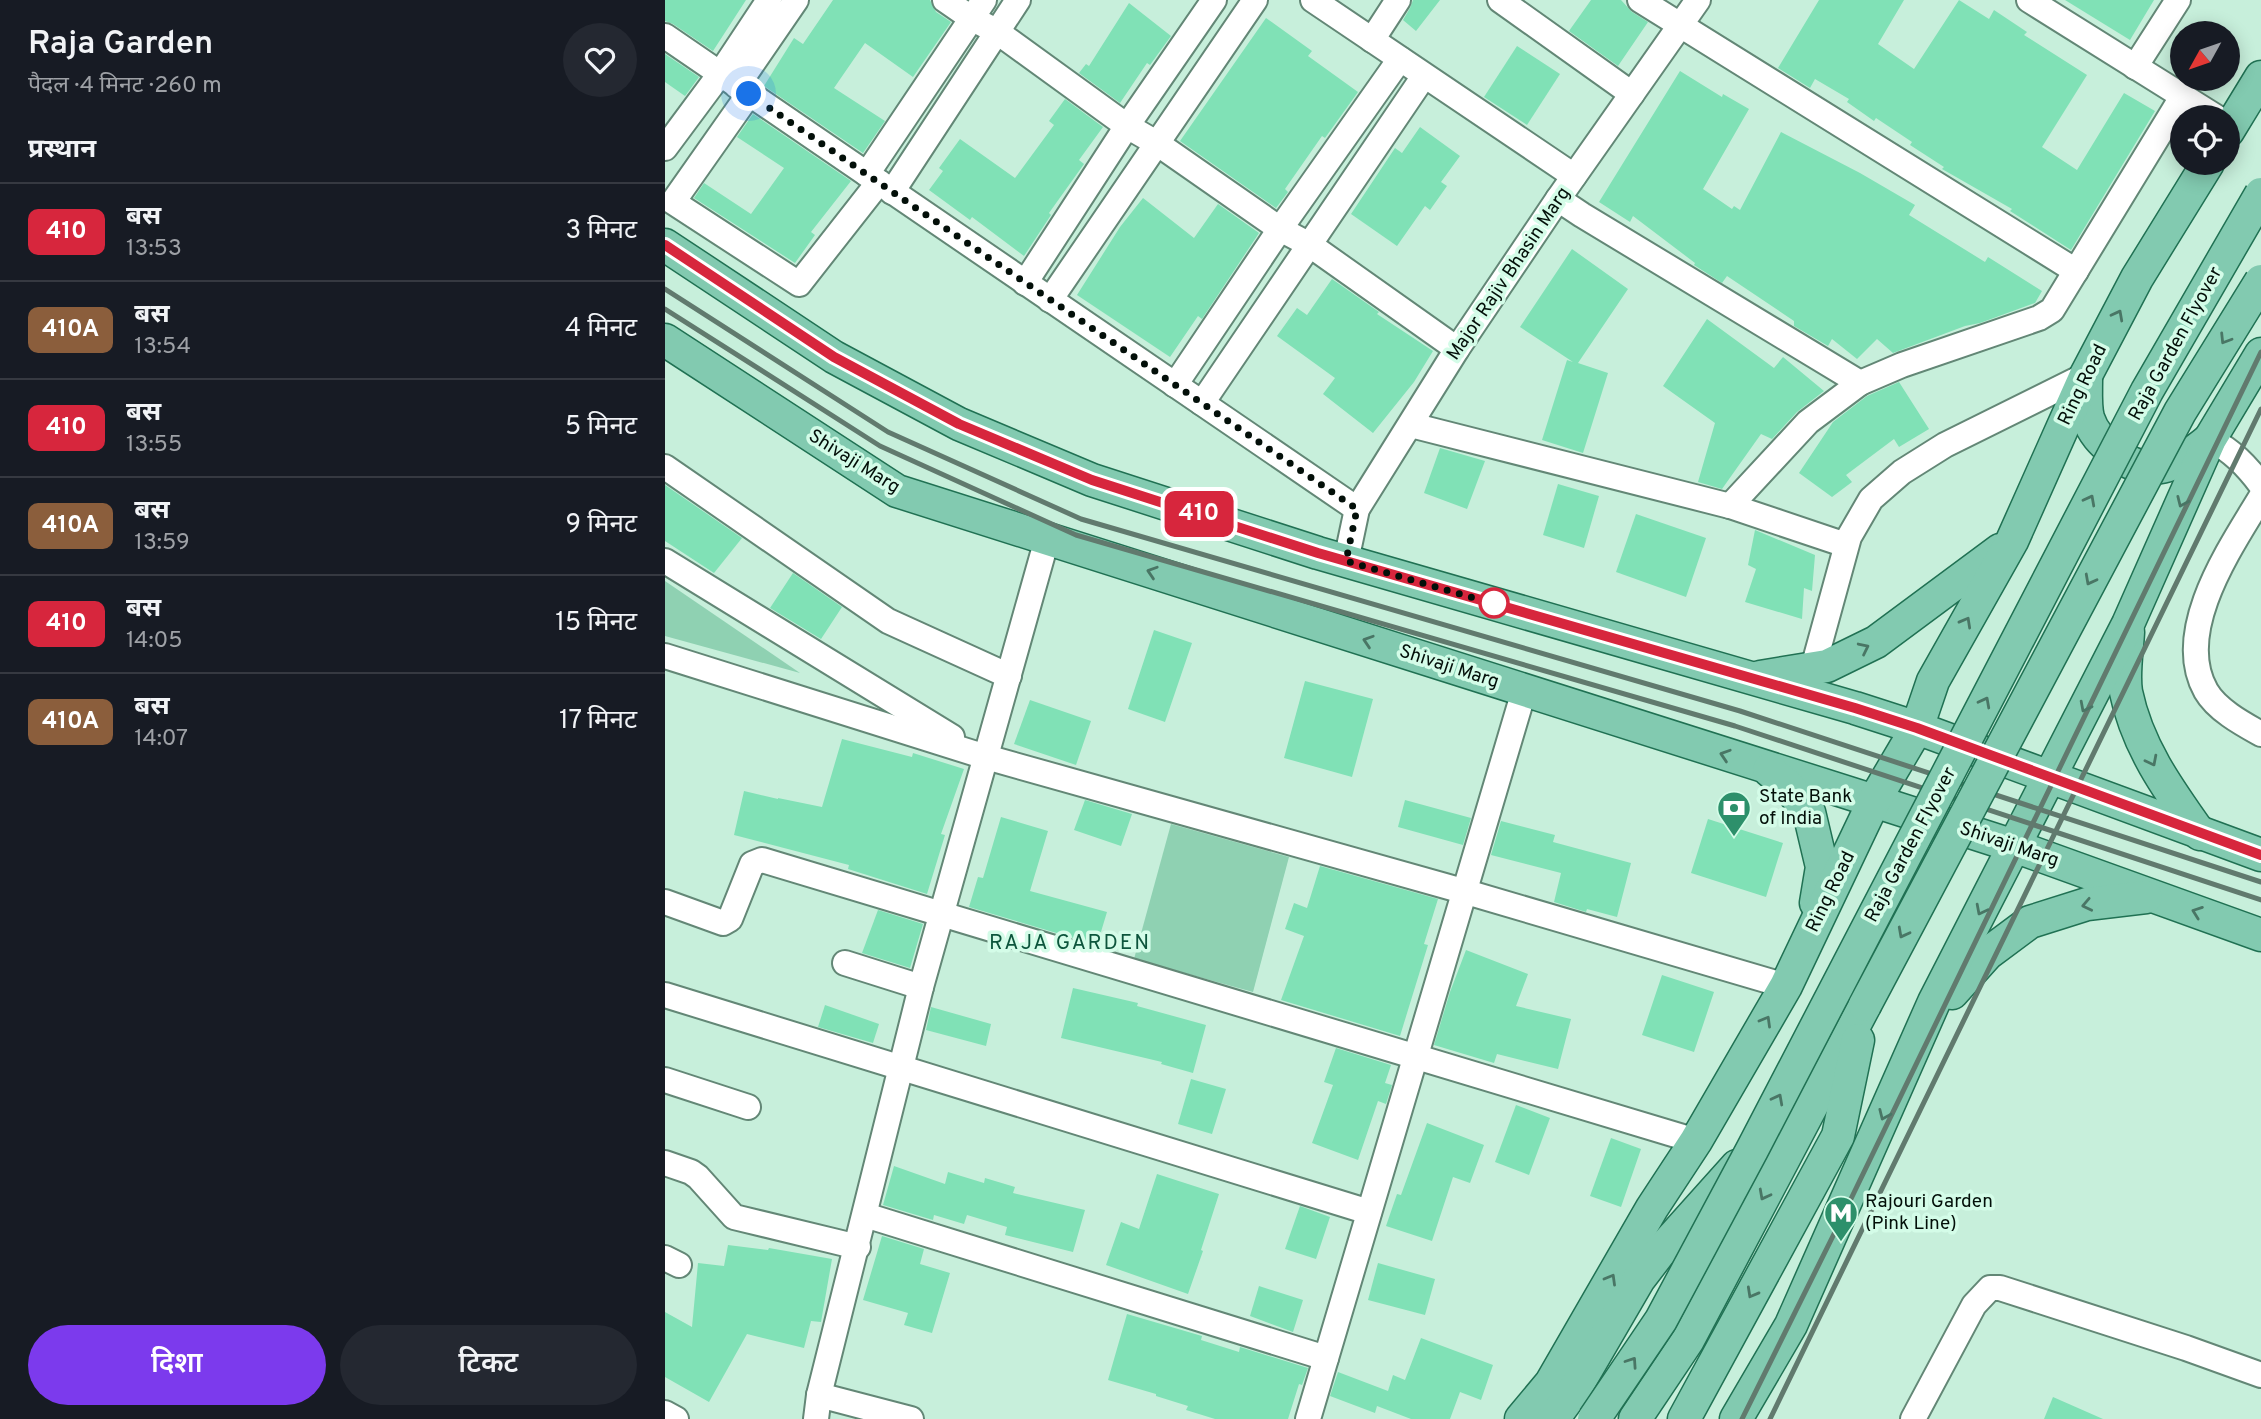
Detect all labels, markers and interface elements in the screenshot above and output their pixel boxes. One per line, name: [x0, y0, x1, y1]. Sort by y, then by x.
north arrow: [2170, 21, 2240, 91]
map controls: [2170, 21, 2240, 175]
button: heart: [563, 23, 637, 97]
text: Raja Garden: [28, 24, 213, 66]
text: पैदल · 4 मिनट · 260 m: [28, 72, 222, 101]
your location: [731, 76, 766, 111]
button: locate: [2170, 105, 2240, 175]
text: प्रस्थान: [28, 134, 96, 167]
street label: Major Rajiv Bhasin Marg: [1442, 183, 1576, 365]
text: बस: [126, 201, 161, 234]
text: 3 मिनट: [565, 215, 637, 248]
text: 410: [46, 217, 87, 247]
text: 13:53: [126, 235, 182, 264]
street label: Raja Garden Flyover: [2124, 262, 2229, 425]
text: बस: [134, 299, 170, 332]
one-way arrow: [2109, 310, 2123, 322]
text: 4 मिनट: [565, 313, 637, 346]
text: 410A: [42, 315, 99, 345]
one-way arrow: [2220, 331, 2233, 344]
text: 13:54: [134, 333, 191, 362]
street label: Ring Road: [2053, 340, 2113, 430]
text: बस: [126, 397, 161, 430]
text: 5 मिनट: [565, 411, 637, 444]
text: 410: [46, 413, 87, 443]
street label: Shivaji Marg: [804, 424, 904, 500]
text: 13:55: [126, 431, 182, 460]
line badge: 410: [1159, 491, 1239, 537]
text: बस: [134, 495, 170, 528]
one-way arrow: [2082, 495, 2096, 507]
one-way arrow: [2176, 495, 2190, 507]
text: 410: [1179, 499, 1219, 529]
text: 9 मिनट: [566, 509, 637, 542]
text: 410A: [42, 511, 99, 541]
text: 13:59: [134, 529, 190, 558]
one-way arrow: [1146, 566, 1158, 581]
one-way arrow: [2085, 573, 2099, 586]
unlabelled marker: [1479, 588, 1509, 618]
text: बस: [126, 593, 161, 626]
text: 15 मिनट: [555, 607, 637, 640]
text: 410: [46, 609, 87, 639]
one-way arrow: [1958, 616, 1971, 629]
text: 14:05: [126, 627, 183, 656]
one-way arrow: [1363, 635, 1375, 649]
street label: Shivaji Marg: [1396, 640, 1502, 694]
one-way arrow: [1857, 642, 1869, 656]
text: बस: [134, 691, 170, 724]
one-way arrow: [1977, 697, 1991, 709]
one-way arrow: [2080, 700, 2094, 712]
text: 17 मिनट: [559, 705, 637, 738]
text: 410A: [42, 707, 99, 737]
text: 14:07: [134, 725, 188, 754]
one-way arrow: [1720, 749, 1732, 763]
one-way arrow: [2143, 754, 2157, 766]
street label: Raja Garden Flyover: [1860, 763, 1962, 927]
place label: State Bank of India: [1759, 785, 1852, 831]
bank icon: State Bank of India: [1715, 789, 1753, 838]
street label: Shivaji Marg: [1956, 817, 2062, 873]
street label: Ring Road: [1801, 847, 1861, 937]
one-way arrow: [2081, 897, 2093, 911]
one-way arrow: [1976, 903, 1990, 915]
one-way arrow: [2191, 906, 2203, 920]
one-way arrow: [1898, 925, 1911, 938]
district label: RAJA GARDEN: [989, 930, 1151, 957]
one-way arrow: [1757, 1016, 1770, 1029]
one-way arrow: [1770, 1094, 1784, 1106]
one-way arrow: [1878, 1108, 1892, 1120]
one-way arrow: [1759, 1188, 1773, 1200]
place label: Rajouri Garden (Pink Line): [1865, 1190, 1993, 1236]
metro station icon: Rajouri Garden (Pink Line): [1822, 1194, 1860, 1243]
one-way arrow: [1603, 1274, 1616, 1287]
one-way arrow: [1747, 1286, 1760, 1299]
button: दिशा: [28, 1325, 326, 1405]
button: टिकट: [340, 1325, 637, 1405]
one-way arrow: [1624, 1357, 1637, 1370]

